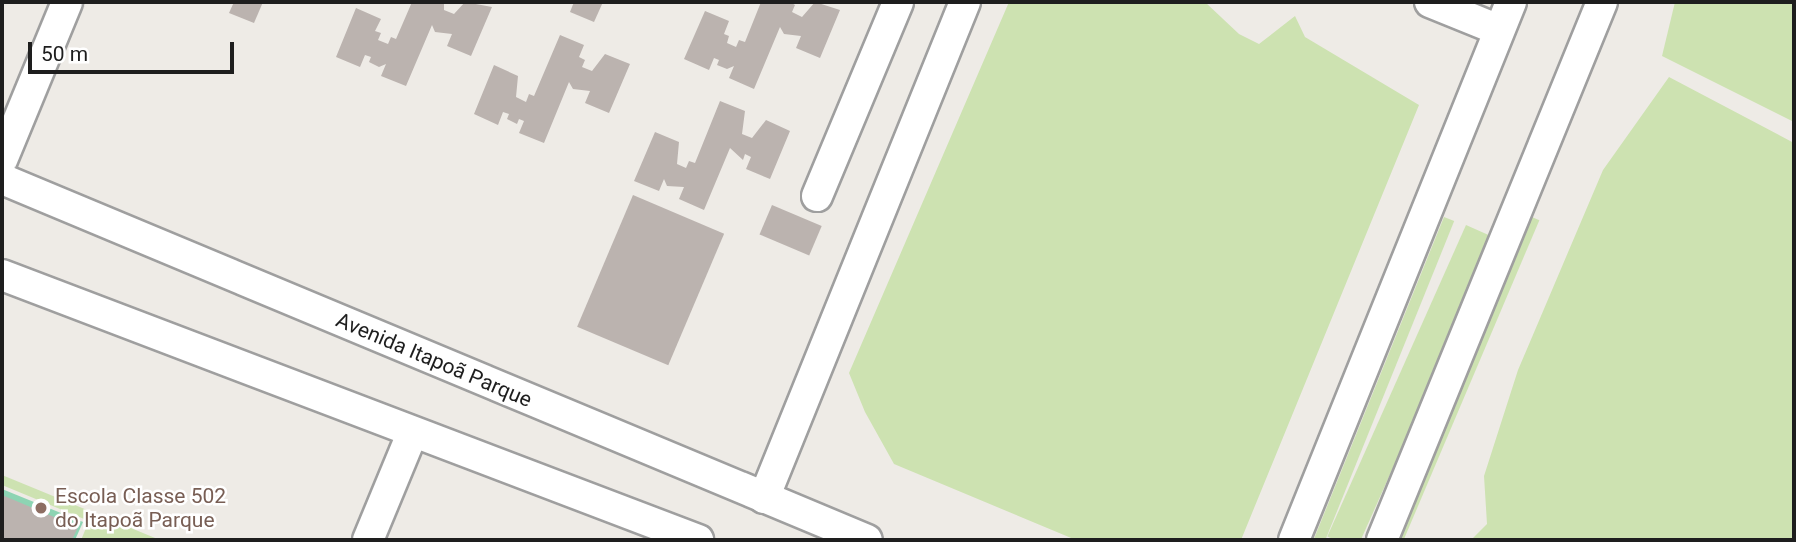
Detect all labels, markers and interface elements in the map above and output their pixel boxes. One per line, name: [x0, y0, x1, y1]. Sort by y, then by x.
scale bar: [32, 28, 238, 72]
text: 50 m: [41, 42, 88, 66]
street label: Avenida Itapoã Parque: [332, 307, 536, 413]
place label: Escola Classe 502 do Itapoã Parque: [55, 483, 226, 533]
marker: Escola Classe 502 do Itapoã Parque: [33, 500, 49, 516]

